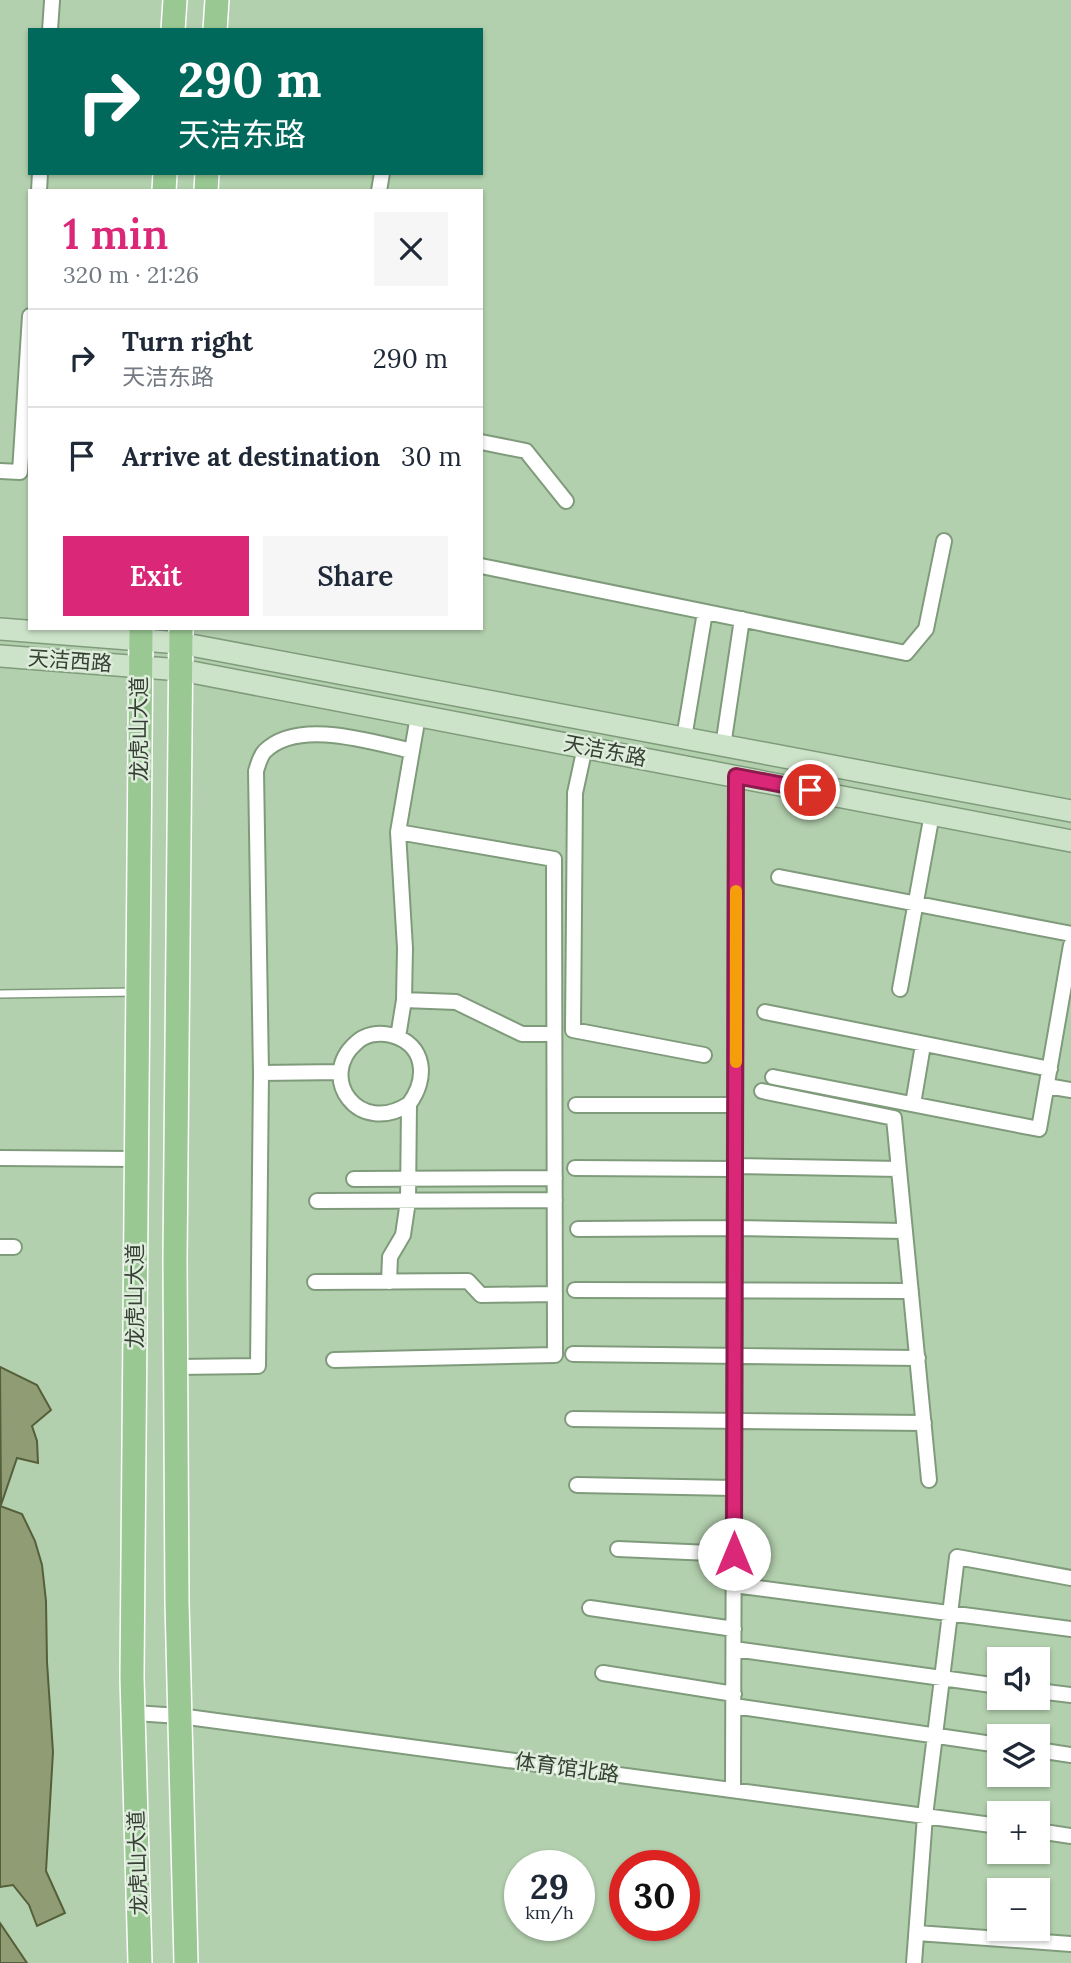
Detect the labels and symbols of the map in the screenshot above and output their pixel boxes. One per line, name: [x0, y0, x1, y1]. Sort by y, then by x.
street label: 天洁西路: [27, 644, 113, 677]
street label: 龙虎山大道: [125, 677, 152, 782]
street label: 天洁东路: [561, 729, 649, 772]
pin: [780, 760, 840, 820]
street label: 龙虎山大道: [121, 1244, 148, 1349]
position arrow: [697, 1517, 771, 1591]
street label: 体育馆北路: [513, 1747, 621, 1788]
street label: 龙虎山大道: [122, 1810, 153, 1916]
speed limit sign: 30: [609, 1850, 700, 1941]

